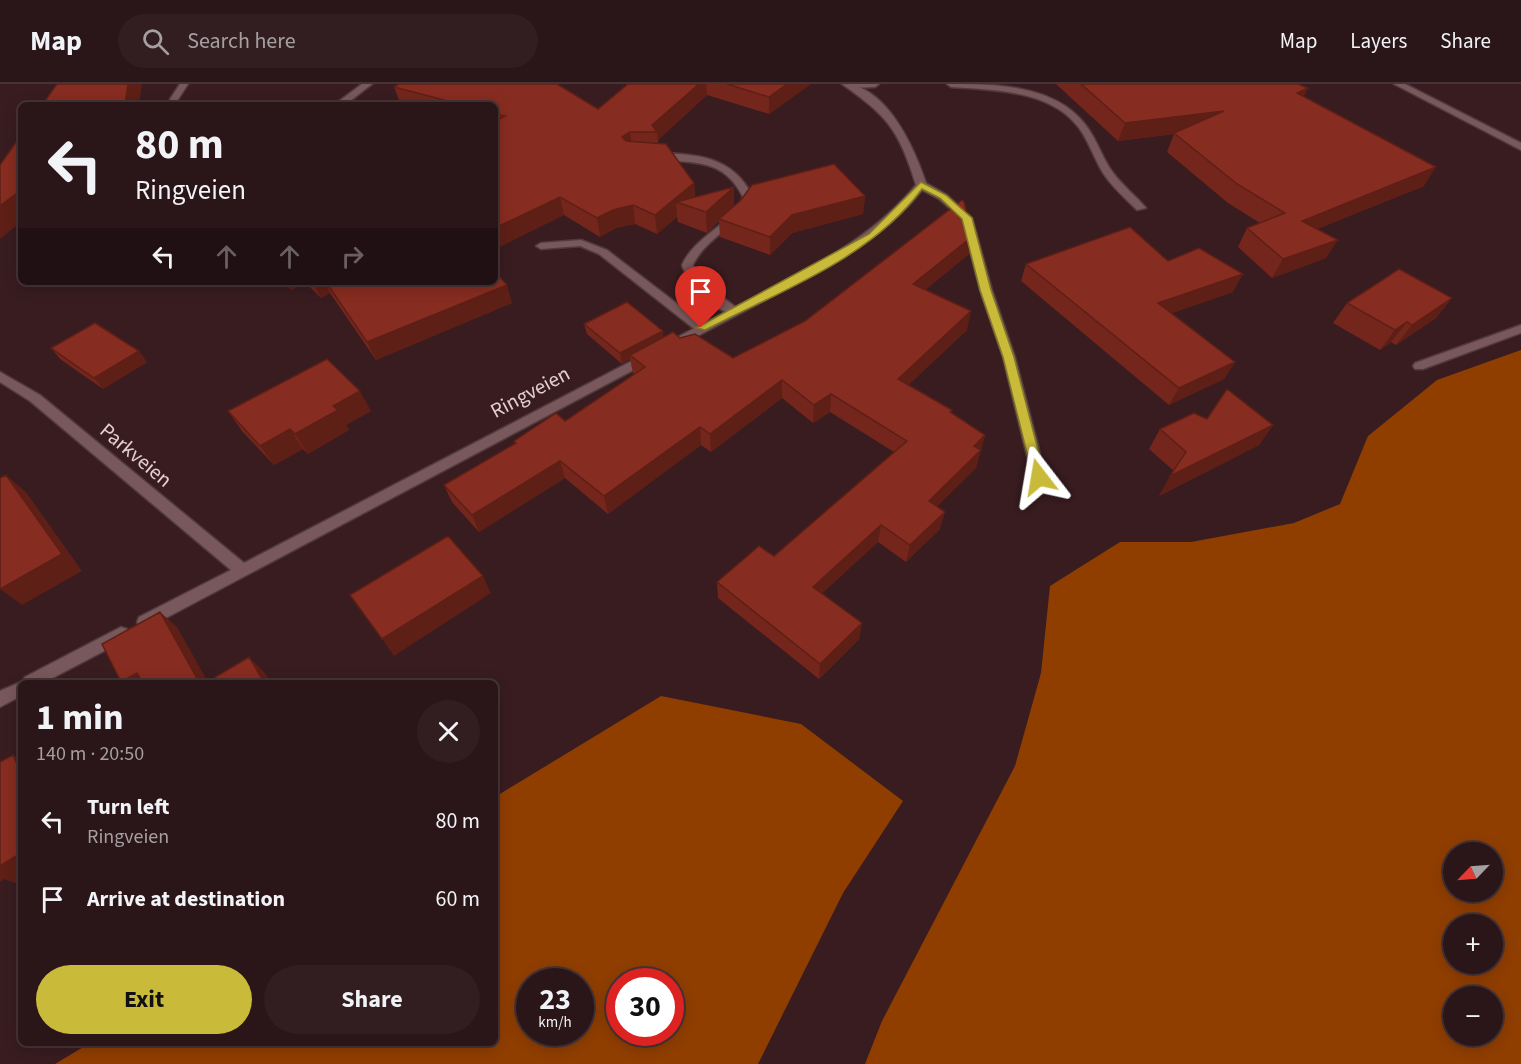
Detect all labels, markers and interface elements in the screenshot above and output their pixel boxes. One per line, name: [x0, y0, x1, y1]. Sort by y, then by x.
search box: [118, 14, 538, 68]
text: Map: [30, 21, 82, 61]
icon: search: [139, 25, 172, 58]
text: Search here: [187, 25, 296, 57]
text: Map: [1280, 26, 1317, 56]
text: Layers: [1350, 26, 1407, 56]
text: Share: [1440, 26, 1491, 56]
text: 80 m: [135, 115, 224, 175]
icon: left: [36, 126, 114, 204]
text: Ringveien: [135, 171, 246, 210]
icon: left: [147, 240, 180, 273]
icon: ahead: [210, 240, 243, 273]
icon: ahead: [273, 240, 306, 273]
icon: right: [336, 240, 369, 273]
pin: [675, 266, 726, 328]
icon: arrive: [684, 275, 717, 308]
street label: Ringveien: [485, 358, 575, 426]
street label: Parkveien: [93, 416, 179, 494]
position arrow: [1007, 445, 1071, 509]
text: 1 min: [36, 692, 124, 743]
button: close: [417, 700, 480, 763]
text: 140 m · 20:50: [36, 740, 144, 768]
text: Turn left: [87, 791, 169, 823]
icon: left: [36, 805, 69, 838]
text: 80 m: [435, 805, 480, 837]
text: Ringveien: [87, 823, 169, 851]
north arrow: [1443, 842, 1503, 902]
map controls: [1443, 842, 1503, 1046]
icon: arrive: [36, 883, 69, 916]
text: Arrive at destination: [87, 883, 285, 915]
text: 60 m: [435, 883, 480, 915]
button: +: [1443, 914, 1503, 974]
button: Exit: [36, 965, 252, 1034]
button: Share: [264, 965, 480, 1034]
speed limit sign: 30: [606, 968, 684, 1046]
text: 23: [539, 978, 571, 1021]
button: −: [1443, 986, 1503, 1046]
text: km/h: [538, 1012, 572, 1033]

